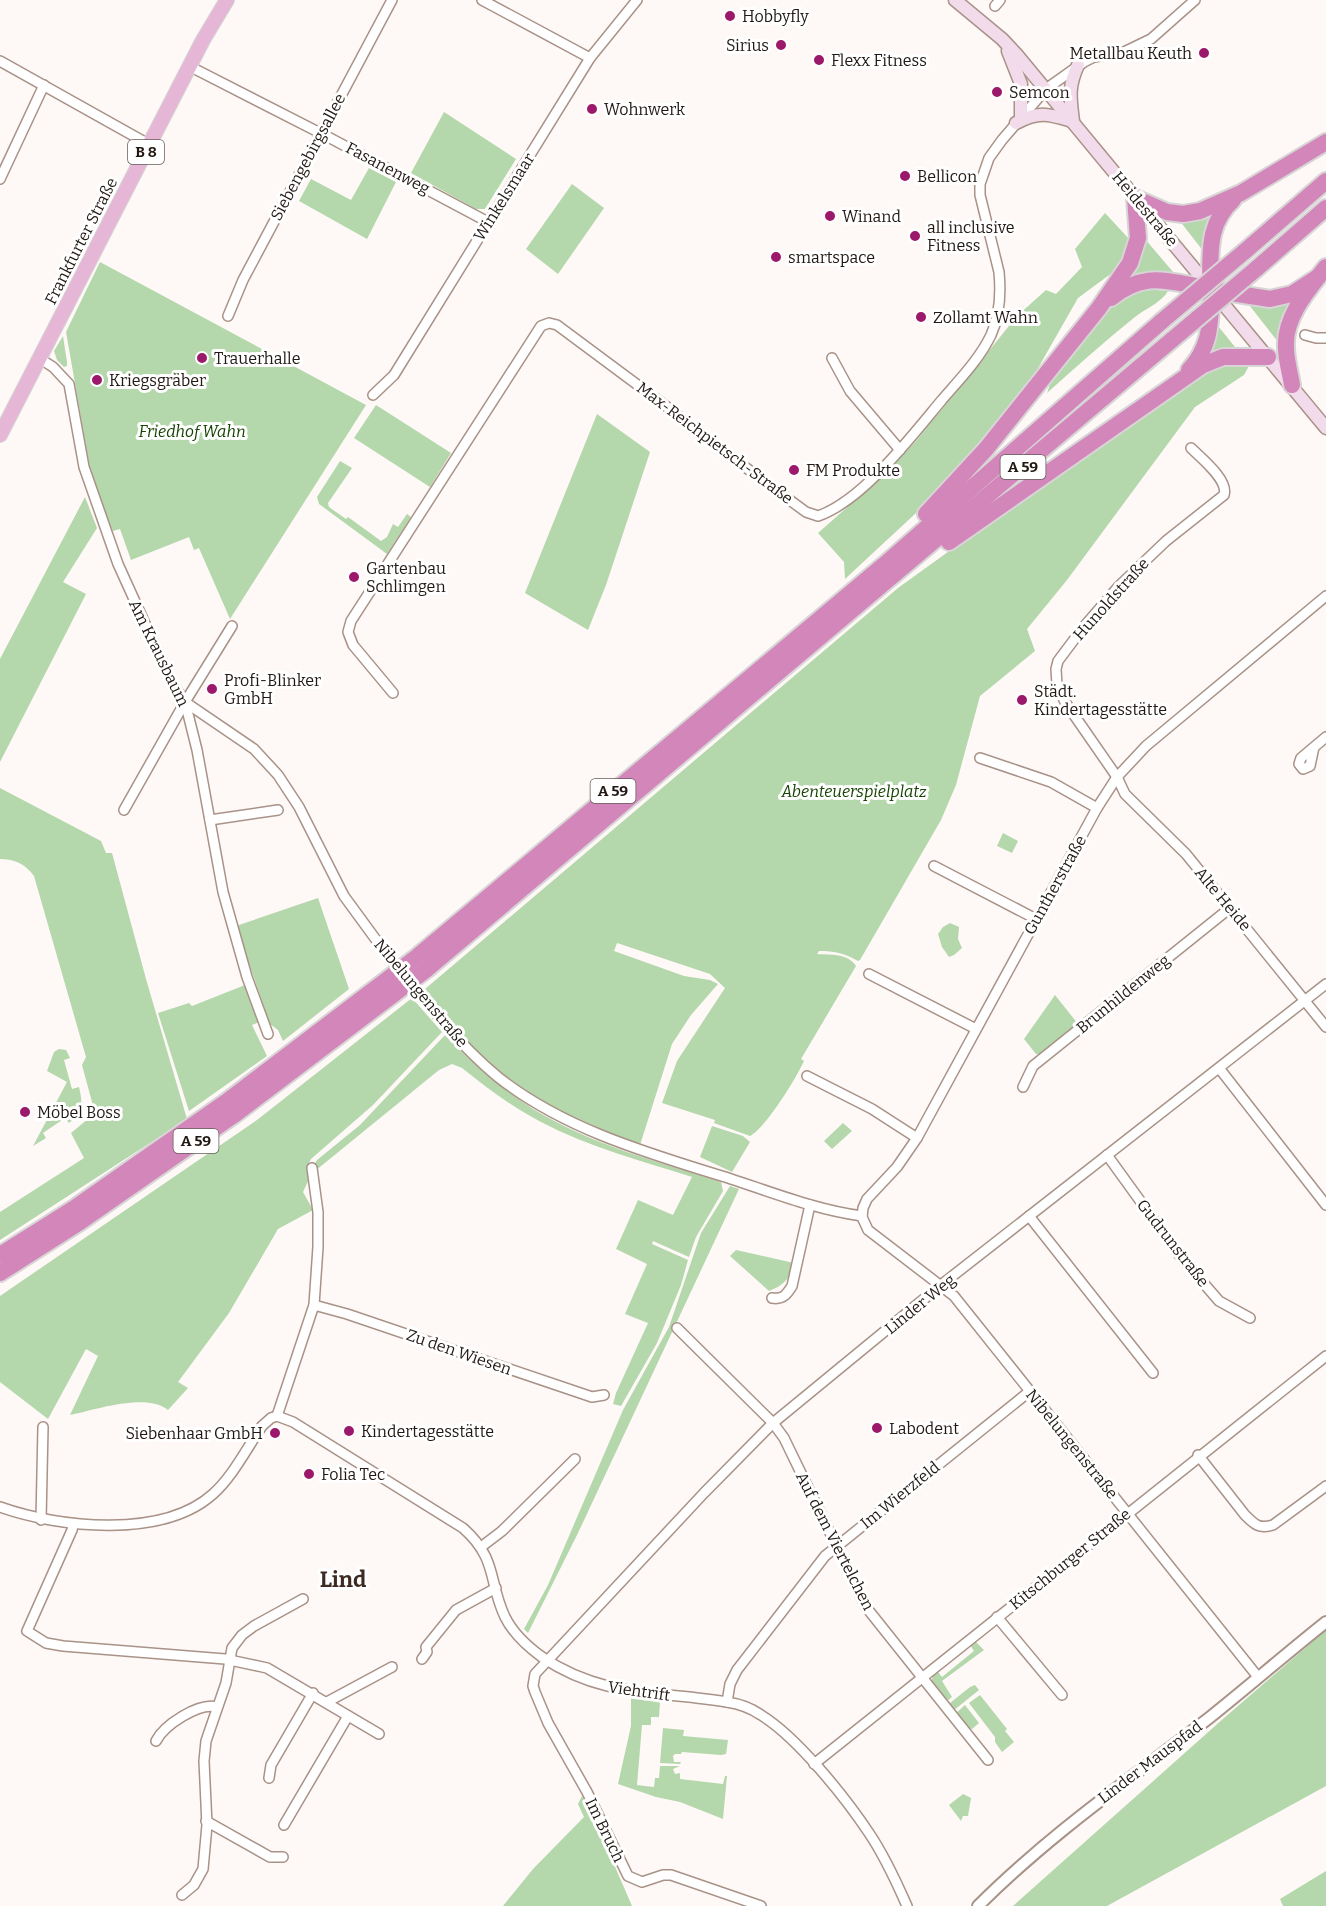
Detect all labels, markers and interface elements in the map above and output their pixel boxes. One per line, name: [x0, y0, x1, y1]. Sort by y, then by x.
place label: Hobbyfly: [742, 7, 809, 26]
marker: Hobbyfly: [723, 9, 737, 23]
place label: Sirius: [726, 36, 769, 55]
marker: Sirius: [774, 38, 788, 52]
place label: Metallbau Keuth: [1070, 44, 1192, 63]
marker: Metallbau Keuth: [1197, 46, 1211, 60]
place label: Flexx Fitness: [831, 51, 927, 70]
marker: Flexx Fitness: [812, 53, 826, 67]
place label: Semcon: [1009, 83, 1070, 102]
marker: Semcon: [990, 85, 1004, 99]
street label: Siebengebirgsallee: [267, 90, 349, 224]
place label: Wohnwerk: [604, 100, 685, 119]
marker: Wohnwerk: [585, 102, 599, 116]
street label: Fasanenweg: [343, 138, 433, 198]
road number: B 8: [128, 140, 164, 164]
street label: Winkelsmaar: [469, 150, 539, 244]
place label: Bellicon: [917, 167, 977, 186]
street label: Heidestraße: [1108, 168, 1182, 250]
marker: Bellicon: [898, 169, 912, 183]
street label: Frankfurter Straße: [41, 174, 121, 308]
place label: Winand: [842, 207, 901, 226]
marker: Winand: [823, 209, 837, 223]
place label: all inclusive Fitness: [927, 218, 1015, 255]
marker: all inclusive Fitness: [908, 229, 922, 243]
place label: smartspace: [788, 248, 875, 267]
marker: smartspace: [769, 250, 783, 264]
place label: Zollamt Wahn: [933, 308, 1038, 327]
marker: Zollamt Wahn: [914, 310, 928, 324]
place label: Trauerhalle: [214, 349, 300, 368]
marker: Trauerhalle: [195, 351, 209, 365]
place label: Kriegsgräber: [109, 371, 206, 390]
marker: Kriegsgräber: [90, 373, 104, 387]
street label: Max-Reichpietsch-Straße: [633, 378, 797, 508]
park label: Friedhof Wahn: [138, 422, 246, 441]
road number: A 59: [1000, 455, 1046, 479]
place label: FM Produkte: [806, 461, 900, 480]
marker: FM Produkte: [787, 463, 801, 477]
street label: Hunoldstraße: [1069, 554, 1153, 644]
place label: Gartenbau Schlimgen: [366, 559, 446, 596]
marker: Gartenbau Schlimgen: [347, 570, 361, 584]
street label: Am Krausbaum: [125, 596, 193, 710]
place label: Profi-Blinker GmbH: [224, 671, 321, 708]
marker: Profi-Blinker GmbH: [205, 682, 219, 696]
place label: Städt. Kindertagesstätte: [1034, 682, 1167, 719]
marker: Städt. Kindertagesstätte: [1015, 693, 1029, 707]
road number: A 59: [590, 779, 636, 803]
park label: Abenteuerspielplatz: [780, 782, 927, 801]
street label: Guntherstraße: [1020, 832, 1090, 938]
street label: Alte Heide: [1191, 863, 1255, 935]
street label: Nibelungenstraße: [370, 935, 472, 1051]
street label: Brunhildenweg: [1073, 951, 1174, 1037]
place label: Möbel Boss: [37, 1103, 121, 1122]
marker: Möbel Boss: [18, 1105, 32, 1119]
road number: A 59: [174, 1129, 218, 1153]
street label: Gudrunstraße: [1133, 1195, 1213, 1291]
street label: Linder Weg: [881, 1270, 959, 1338]
street label: Zu den Wiesen: [404, 1325, 514, 1379]
street label: Nibelungenstraße: [1022, 1385, 1122, 1503]
place label: Labodent: [889, 1419, 959, 1438]
marker: Labodent: [870, 1421, 884, 1435]
place label: Kindertagesstätte: [361, 1422, 494, 1441]
place label: Siebenhaar GmbH: [125, 1424, 263, 1443]
marker: Kindertagesstätte: [342, 1424, 356, 1438]
marker: Siebenhaar GmbH: [268, 1426, 282, 1440]
street label: Im Wierzfeld: [857, 1457, 944, 1533]
place label: Folia Tec: [321, 1465, 385, 1484]
marker: Folia Tec: [302, 1467, 316, 1481]
street label: Auf dem Viertelchen: [792, 1469, 878, 1613]
street label: Kitschburger Straße: [1006, 1504, 1134, 1614]
district label: Lind: [320, 1566, 366, 1593]
street label: Viehtrift: [607, 1677, 672, 1705]
street label: Linder Mauspfad: [1094, 1716, 1206, 1807]
street label: Im Bruch: [581, 1795, 629, 1865]

